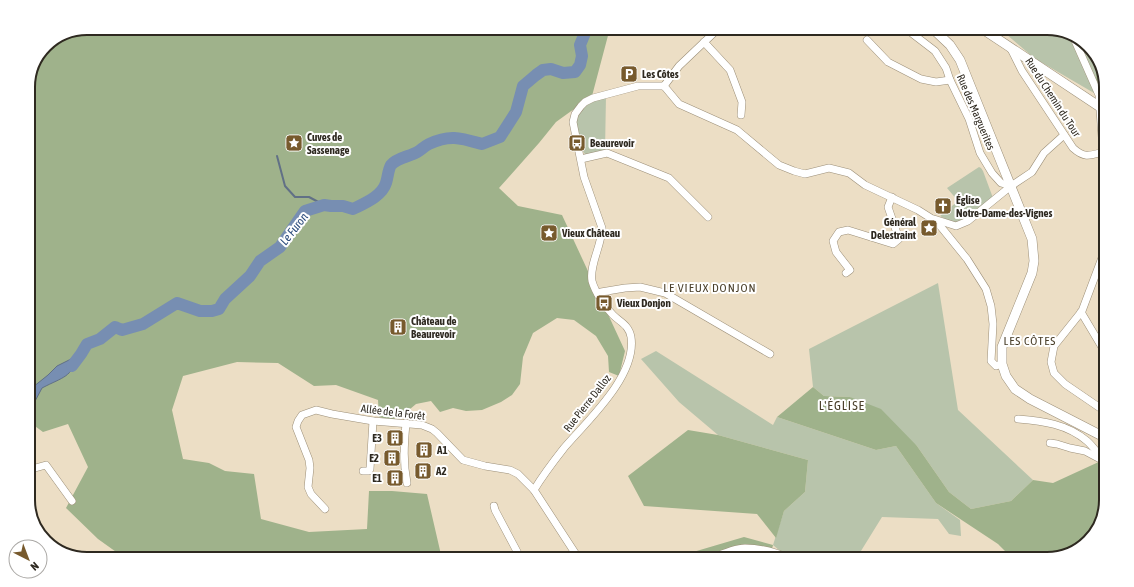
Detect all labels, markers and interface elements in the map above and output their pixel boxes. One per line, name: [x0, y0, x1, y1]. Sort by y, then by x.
street label: Rue du Chemin du Tour: [1023, 55, 1083, 139]
parking icon: Les Côtes: [619, 64, 639, 84]
place label: Les Côtes: [642, 68, 679, 80]
street label: Rue des Marguerites: [955, 72, 997, 152]
place label: Cuves de Sassenage: [307, 131, 349, 156]
place icon: Cuves de Sassenage: [284, 133, 304, 153]
bus stop icon: Beaurevoir: [567, 133, 587, 153]
place label: Beaurevoir: [590, 137, 635, 149]
place label: Église Notre-Dame-des-Vignes: [956, 194, 1053, 219]
church icon: Église Notre-Dame-des-Vignes: [933, 196, 953, 216]
water label: Le Furon: [277, 210, 311, 248]
place label: Général Delestraint: [871, 216, 917, 241]
place icon: Général Delestraint: [919, 218, 939, 238]
place icon: Vieux Château: [539, 223, 559, 243]
place label: Vieux Château: [561, 227, 620, 239]
district label: LE VIEUX DONJON: [663, 281, 757, 295]
bus stop icon: Vieux Donjon: [594, 293, 614, 313]
place label: Vieux Donjon: [616, 297, 671, 309]
place label: Château de Beaurevoir: [411, 315, 457, 340]
building icon: Château de Beaurevoir: [388, 317, 408, 337]
district label: LES CÔTES: [1004, 334, 1056, 348]
street label: Rue Pierre Dalloz: [561, 372, 613, 434]
district label: L'ÉGLISE: [819, 398, 865, 413]
street label: Allée de la Forêt: [360, 402, 426, 422]
building icon: E3: [385, 428, 405, 448]
place label: E3: [372, 432, 382, 444]
building icon: A1: [414, 440, 434, 460]
place label: A1: [436, 444, 448, 456]
building icon: E2: [382, 448, 402, 468]
place label: E2: [369, 452, 379, 464]
building icon: A2: [413, 461, 433, 481]
place label: A2: [435, 465, 447, 477]
building icon: E1: [385, 468, 405, 488]
place label: E1: [372, 472, 382, 484]
north arrow: [8, 539, 48, 579]
text: N: [28, 560, 41, 573]

